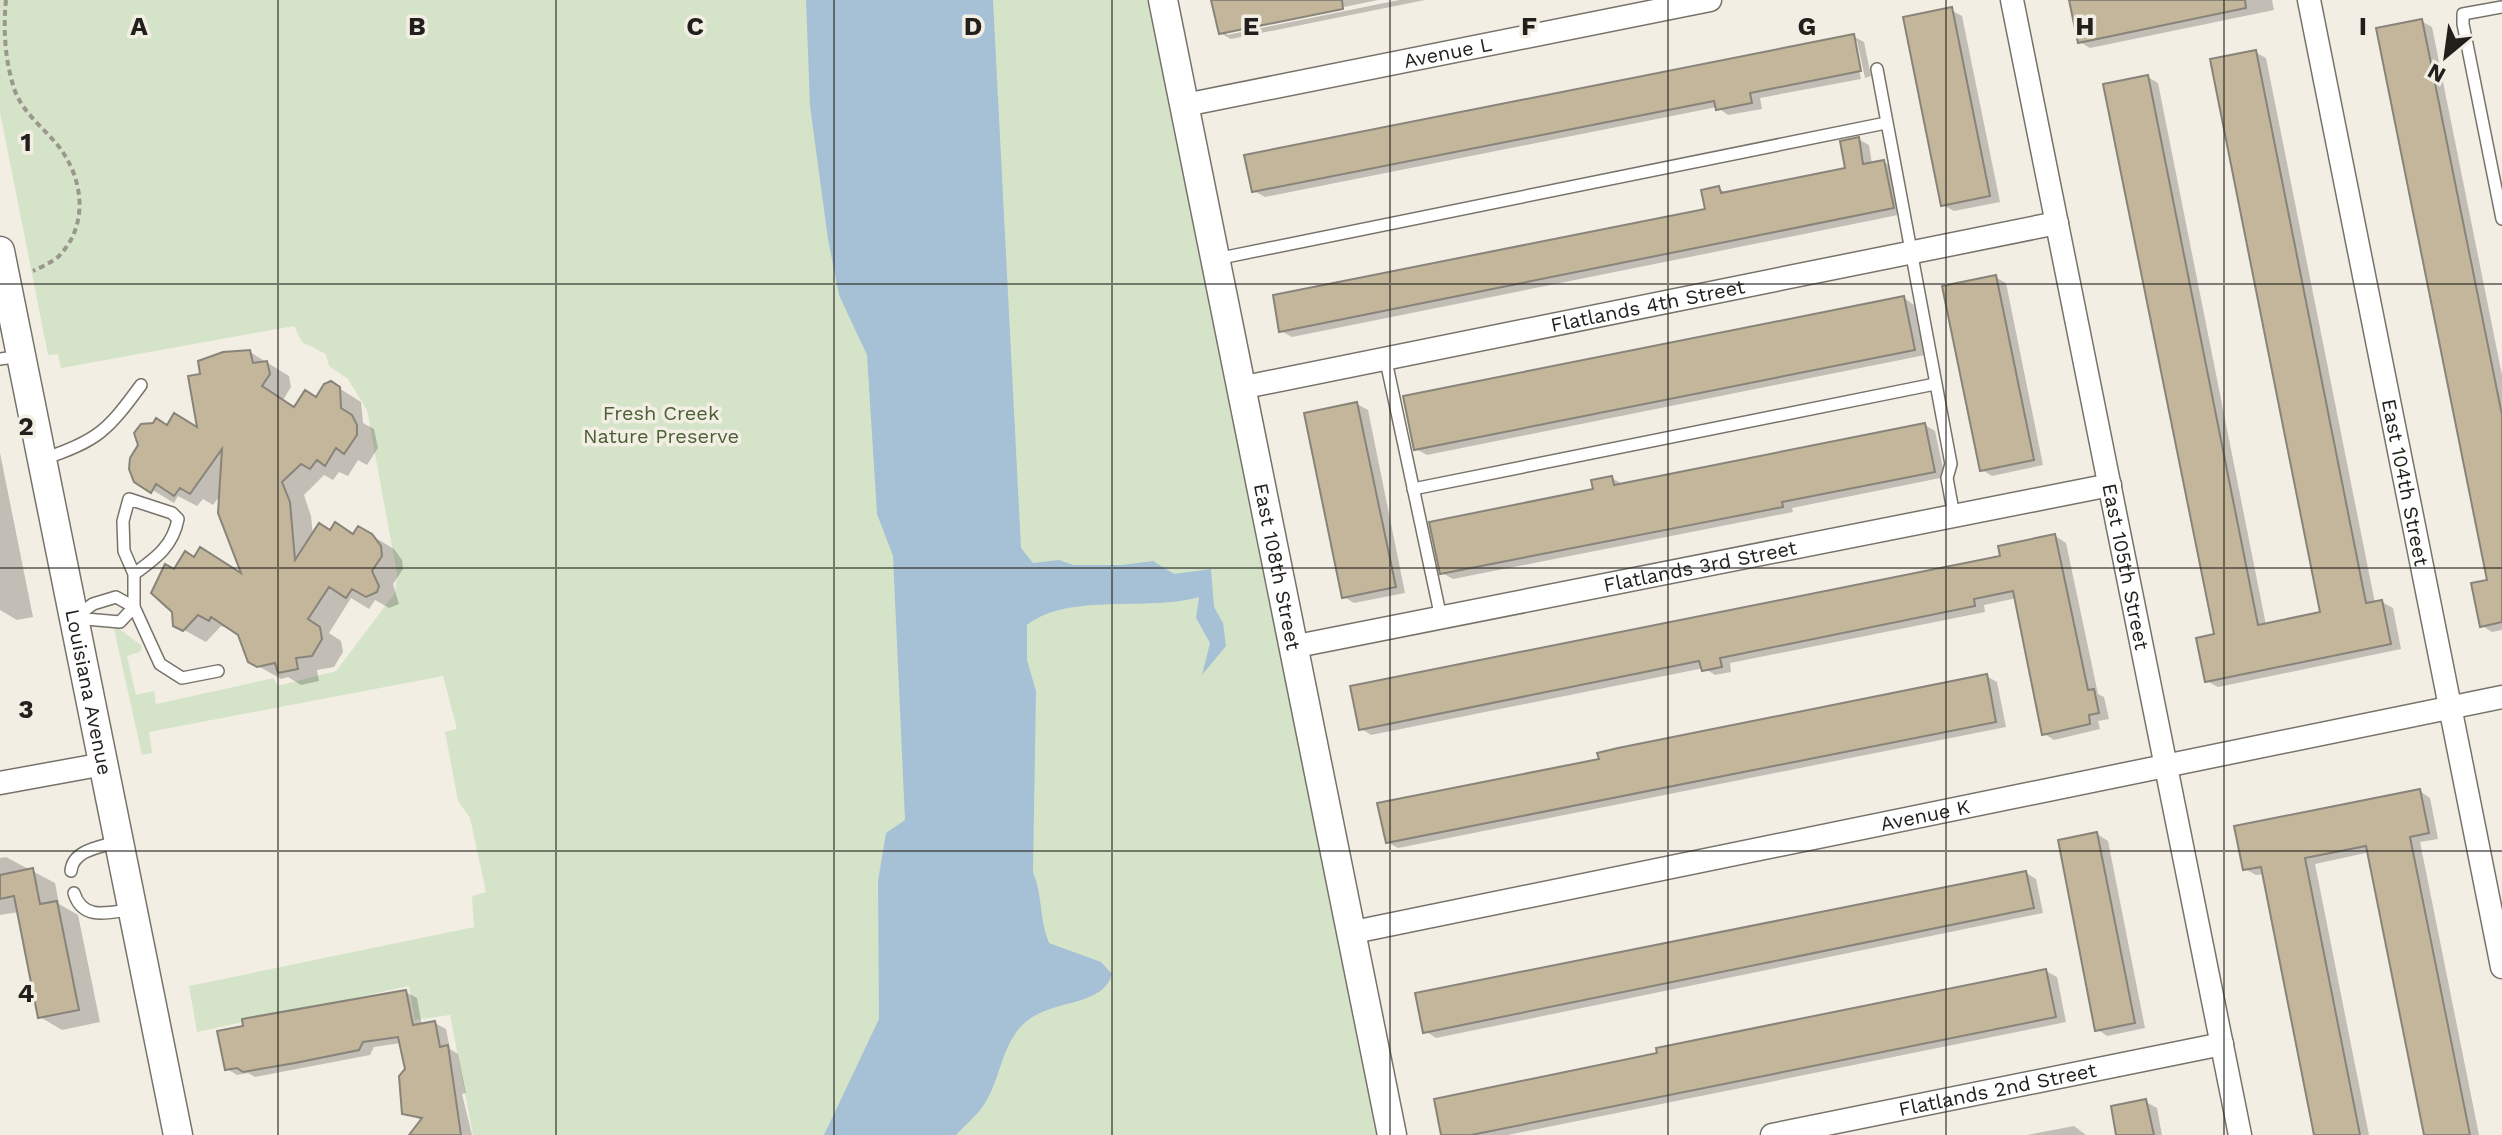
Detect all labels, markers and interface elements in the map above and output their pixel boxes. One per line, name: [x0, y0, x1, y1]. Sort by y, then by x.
text: A: [130, 11, 148, 41]
text: B: [408, 11, 426, 41]
text: C: [686, 11, 704, 41]
text: D: [964, 11, 982, 41]
text: E: [1243, 11, 1259, 41]
text: F: [1521, 11, 1537, 41]
text: G: [1798, 11, 1816, 41]
text: H: [2075, 11, 2095, 41]
text: I: [2359, 11, 2367, 41]
north arrow: [2406, 16, 2486, 96]
street label: Avenue L: [1402, 32, 1494, 73]
text: N: [2423, 58, 2450, 88]
text: 1: [20, 127, 32, 157]
street label: Flatlands 4th Street: [1549, 274, 1748, 337]
street label: East 104th Street: [2377, 397, 2434, 569]
park label: Fresh Creek Nature Preserve: [583, 401, 739, 448]
text: 2: [18, 411, 34, 441]
street label: East 108th Street: [1249, 481, 1306, 653]
street label: East 105th Street: [2097, 481, 2154, 653]
street label: Flatlands 3rd Street: [1601, 535, 1799, 597]
street label: Louisiana Avenue: [60, 607, 117, 777]
text: 3: [18, 694, 34, 724]
street label: Avenue K: [1878, 794, 1972, 836]
text: 4: [18, 978, 35, 1008]
street label: Flatlands 2nd Street: [1897, 1058, 2099, 1121]

